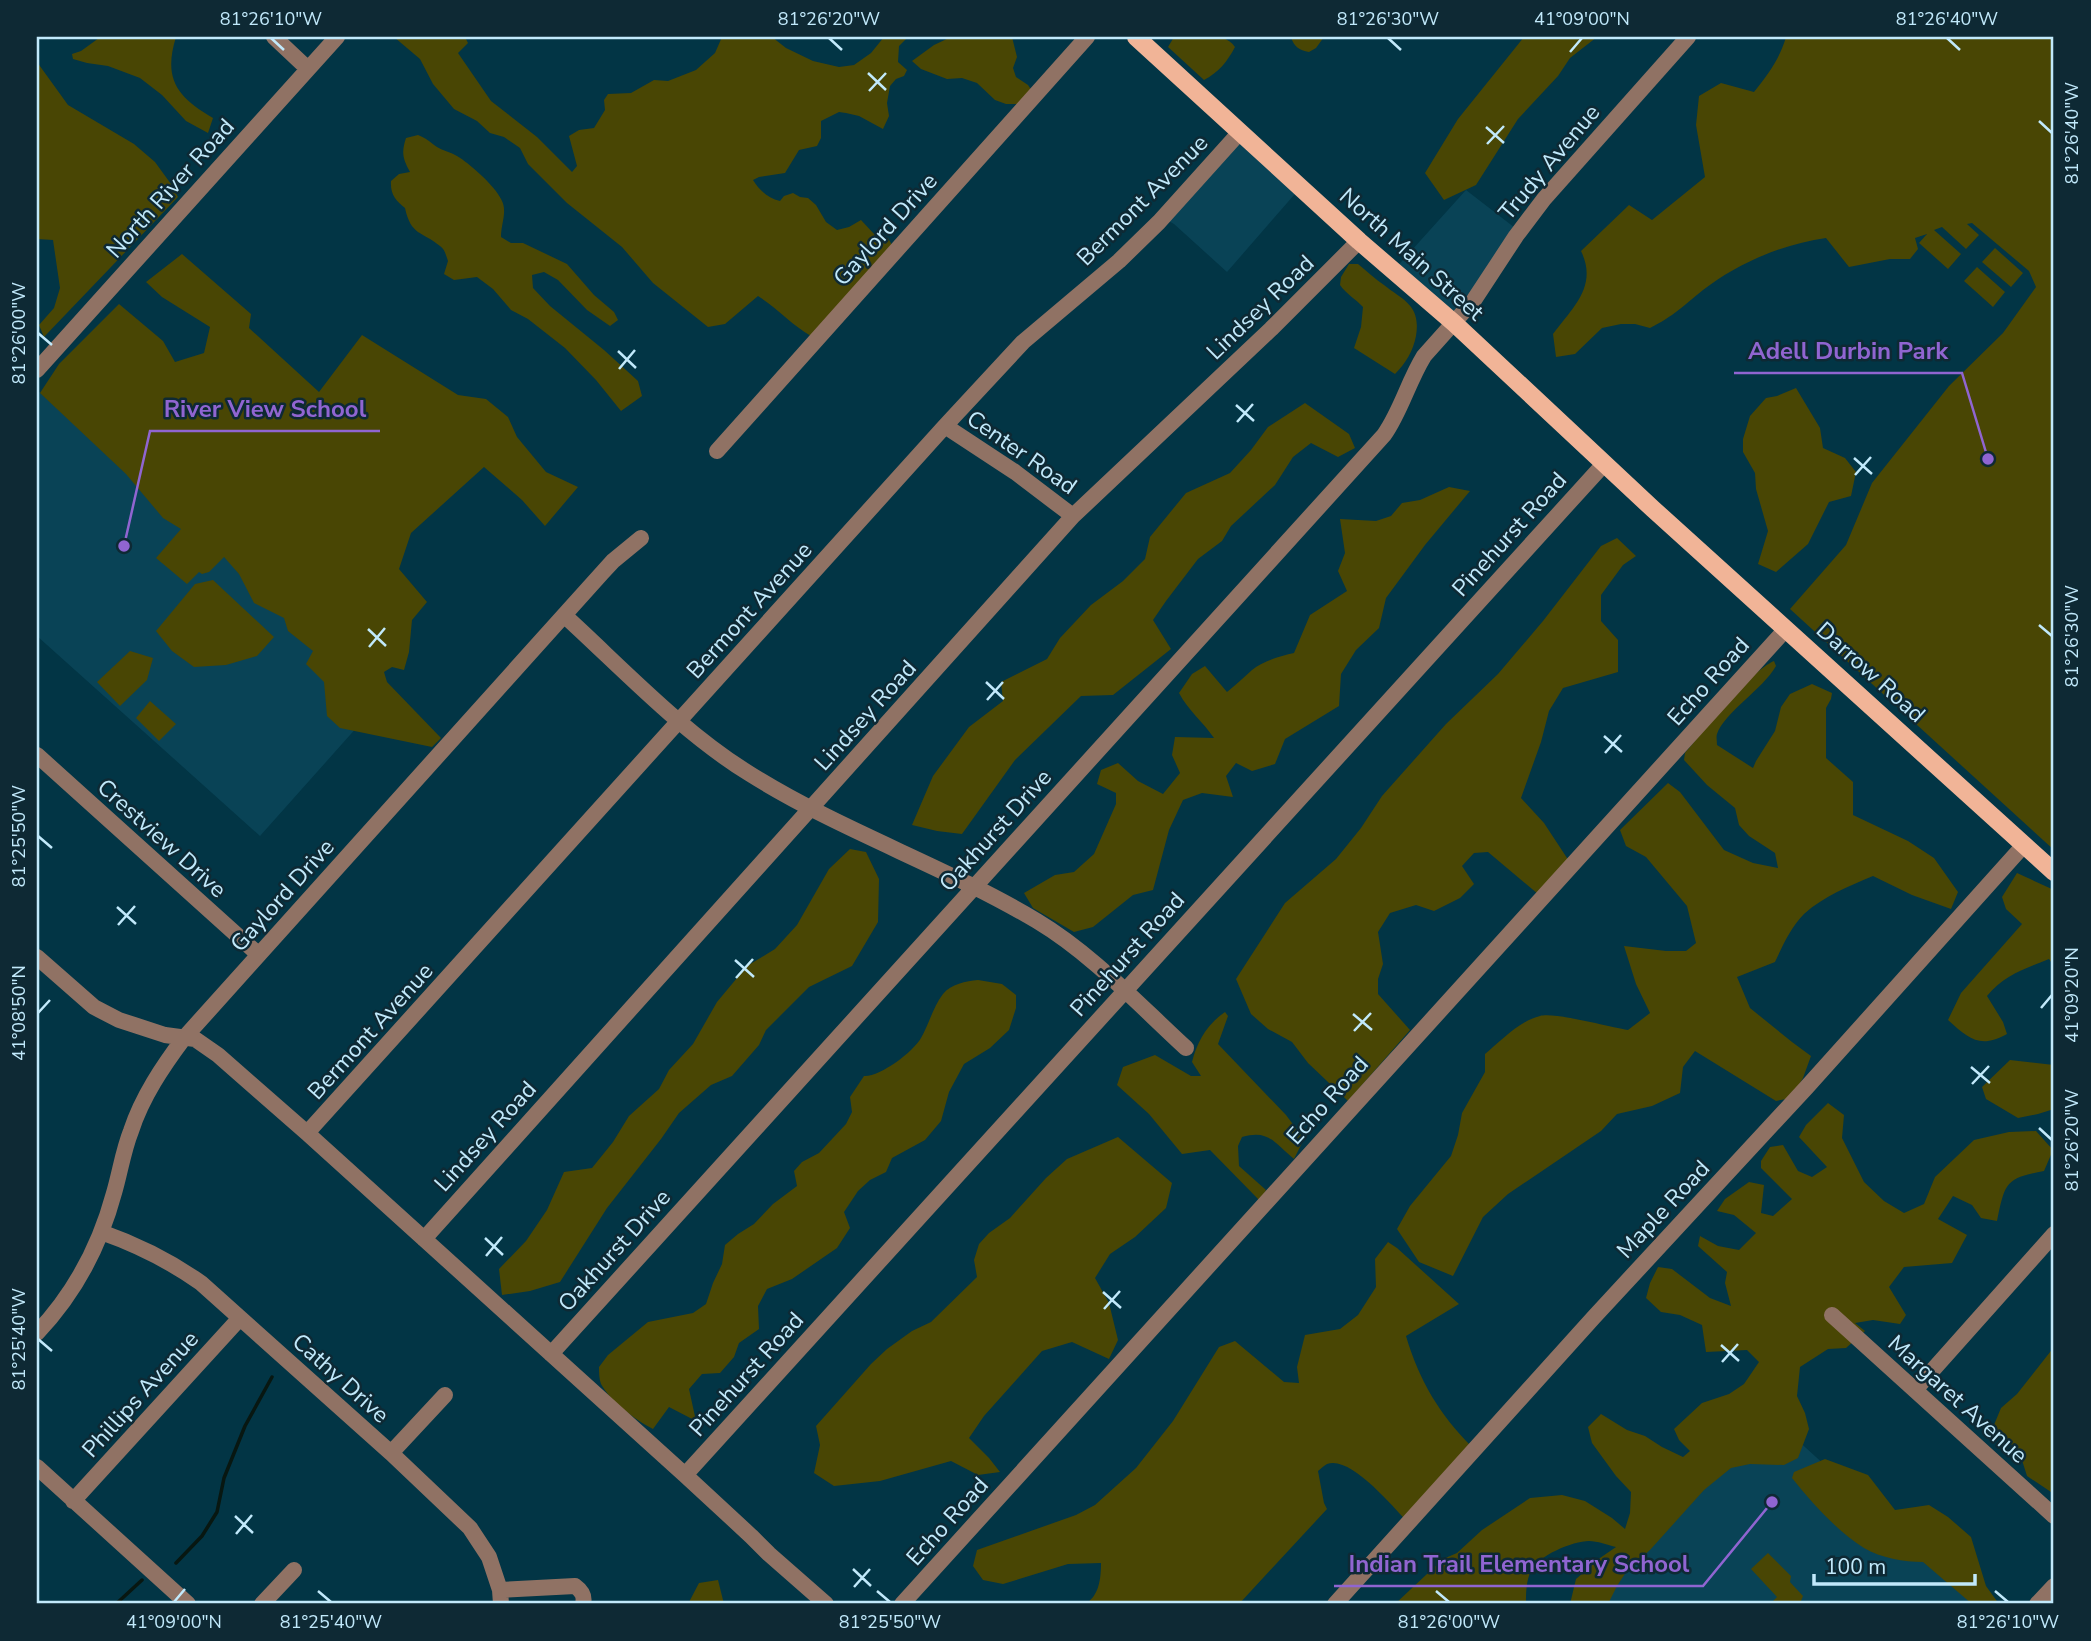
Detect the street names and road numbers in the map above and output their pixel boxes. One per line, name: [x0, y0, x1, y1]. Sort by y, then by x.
street label: Trudy Avenue: [1492, 98, 1607, 227]
street label: North River Road: [99, 112, 241, 265]
street label: Bermont Avenue: [1070, 128, 1215, 273]
street label: Gaylord Drive: [826, 166, 944, 292]
street label: North Main Street: [1333, 181, 1491, 328]
street label: Lindsey Road: [1200, 248, 1321, 367]
street label: Center Road: [960, 403, 1083, 502]
street label: Pinehurst Road: [1445, 465, 1574, 603]
street label: Bermont Avenue: [680, 535, 819, 685]
street label: Darrow Road: [1809, 615, 1932, 730]
street label: Echo Road: [1660, 630, 1756, 732]
street label: Lindsey Road: [807, 653, 923, 777]
street label: Oakhurst Drive: [932, 762, 1059, 898]
street label: Crestview Drive: [90, 772, 233, 905]
street label: Gaylord Drive: [223, 832, 341, 958]
street label: Pinehurst Road: [1063, 885, 1192, 1023]
street label: Bermont Avenue: [301, 956, 440, 1106]
street label: Echo Road: [1279, 1049, 1375, 1151]
street label: Lindsey Road: [427, 1074, 543, 1198]
street label: Maple Road: [1610, 1154, 1717, 1265]
street label: Oakhurst Drive: [551, 1182, 678, 1318]
street label: Pinehurst Road: [682, 1305, 811, 1443]
street label: Phillips Avenue: [75, 1324, 206, 1464]
street label: Cathy Drive: [285, 1327, 396, 1430]
street label: Margaret Avenue: [1881, 1328, 2034, 1471]
street label: Echo Road: [899, 1470, 995, 1572]

